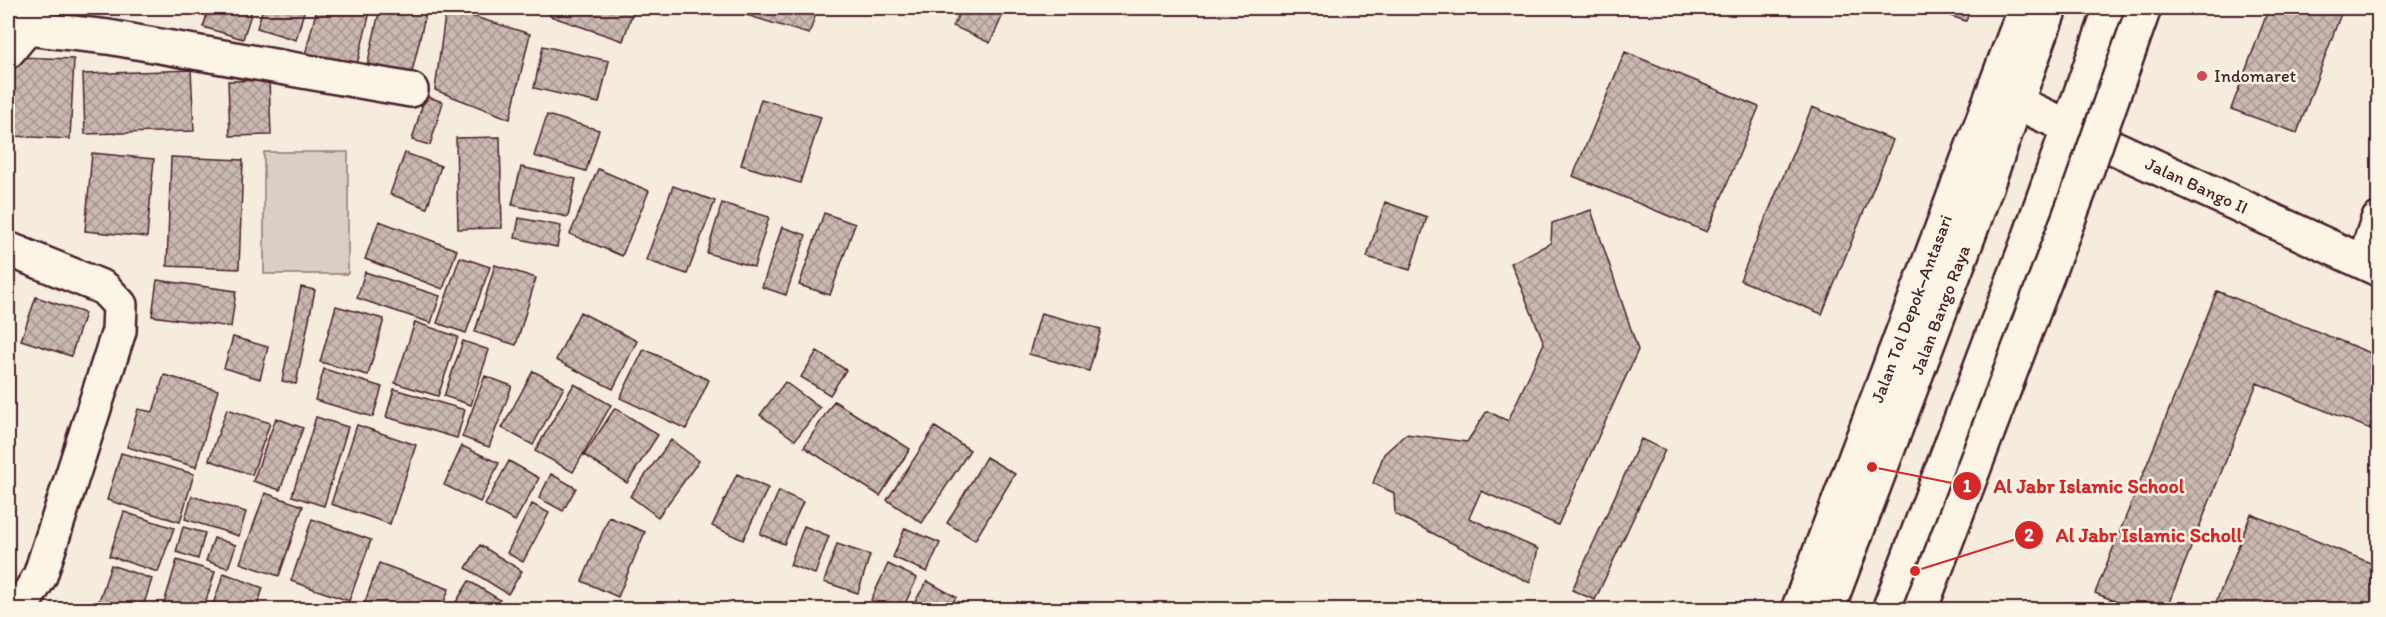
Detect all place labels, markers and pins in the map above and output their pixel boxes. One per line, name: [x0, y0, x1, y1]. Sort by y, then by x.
place label: Indomaret: [2214, 65, 2297, 87]
marker: Indomaret: [2195, 69, 2209, 83]
callout: Al Jabr Islamic School: [1952, 467, 2196, 505]
callout: Al Jabr Islamic Scholl: [2014, 516, 2254, 554]

